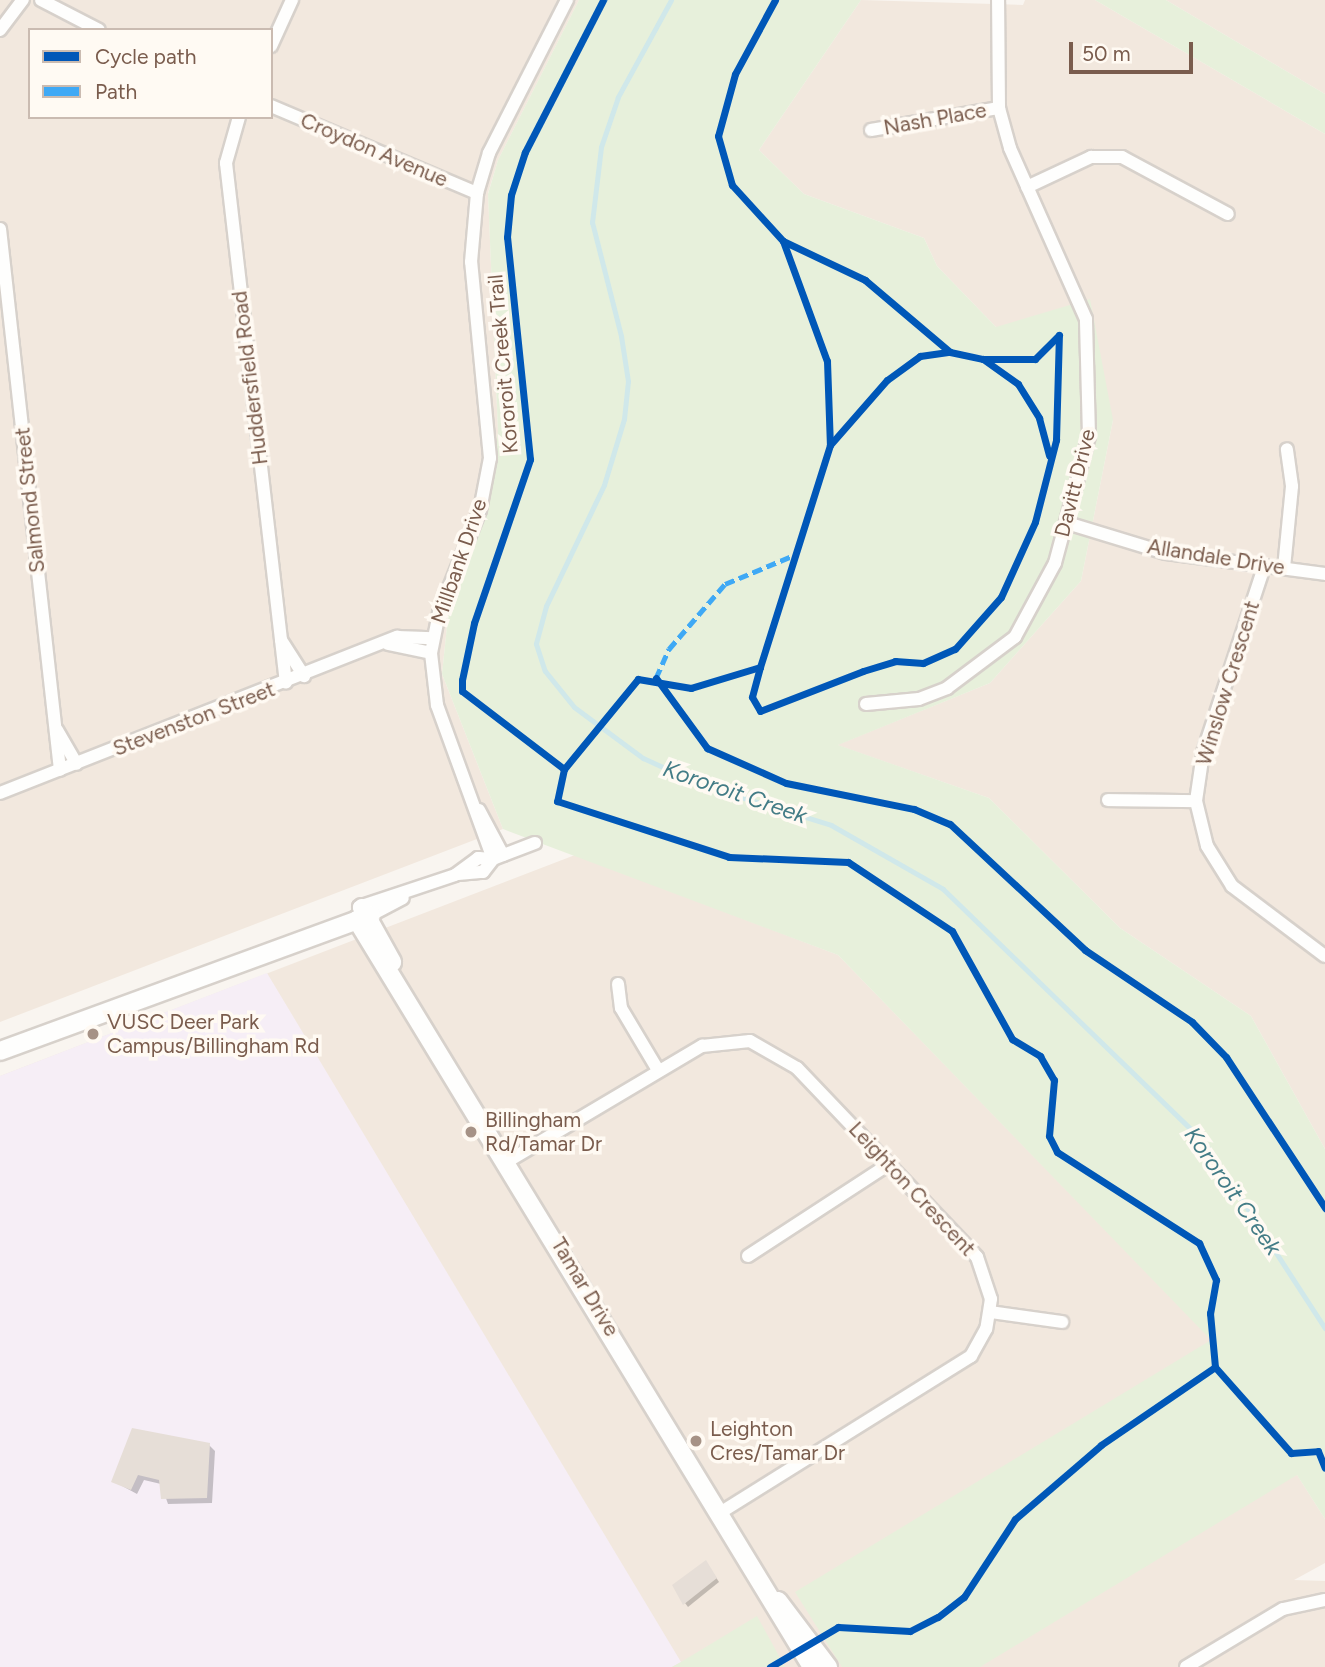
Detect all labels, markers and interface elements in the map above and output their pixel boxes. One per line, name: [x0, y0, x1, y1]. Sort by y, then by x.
legend: [28, 28, 273, 119]
scale bar: [1073, 28, 1197, 72]
text: 50 m: [1082, 41, 1131, 66]
text: Cycle path: [95, 44, 196, 69]
text: Path: [95, 79, 137, 104]
street label: Nash Place: [882, 98, 988, 140]
street label: Croydon Avenue: [297, 108, 451, 192]
street label: Kororoit Creek Trail: [483, 273, 523, 455]
street label: Huddersfield Road: [227, 290, 273, 466]
street label: Salmond Street: [10, 426, 50, 574]
street label: Davitt Drive: [1049, 426, 1101, 540]
street label: Millbank Drive: [426, 495, 492, 627]
street label: Allandale Drive: [1146, 534, 1286, 580]
street label: Winslow Crescent: [1191, 598, 1265, 768]
street label: Stevenston Street: [109, 677, 279, 761]
water label: Kororoit Creek: [659, 754, 811, 830]
place label: VUSC Deer Park Campus/Billingham Rd: [107, 1009, 320, 1059]
marker: VUSC Deer Park Campus/Billingham Rd: [85, 1026, 101, 1042]
place label: Billingham Rd/Tamar Dr: [485, 1107, 602, 1157]
street label: Leighton Crescent: [843, 1117, 981, 1261]
water label: Kororoit Creek: [1179, 1122, 1287, 1260]
marker: Billingham Rd/Tamar Dr: [463, 1124, 479, 1140]
street label: Tamar Drive: [546, 1233, 624, 1341]
place label: Leighton Cres/Tamar Dr: [710, 1416, 845, 1466]
marker: Leighton Cres/Tamar Dr: [688, 1433, 704, 1449]

